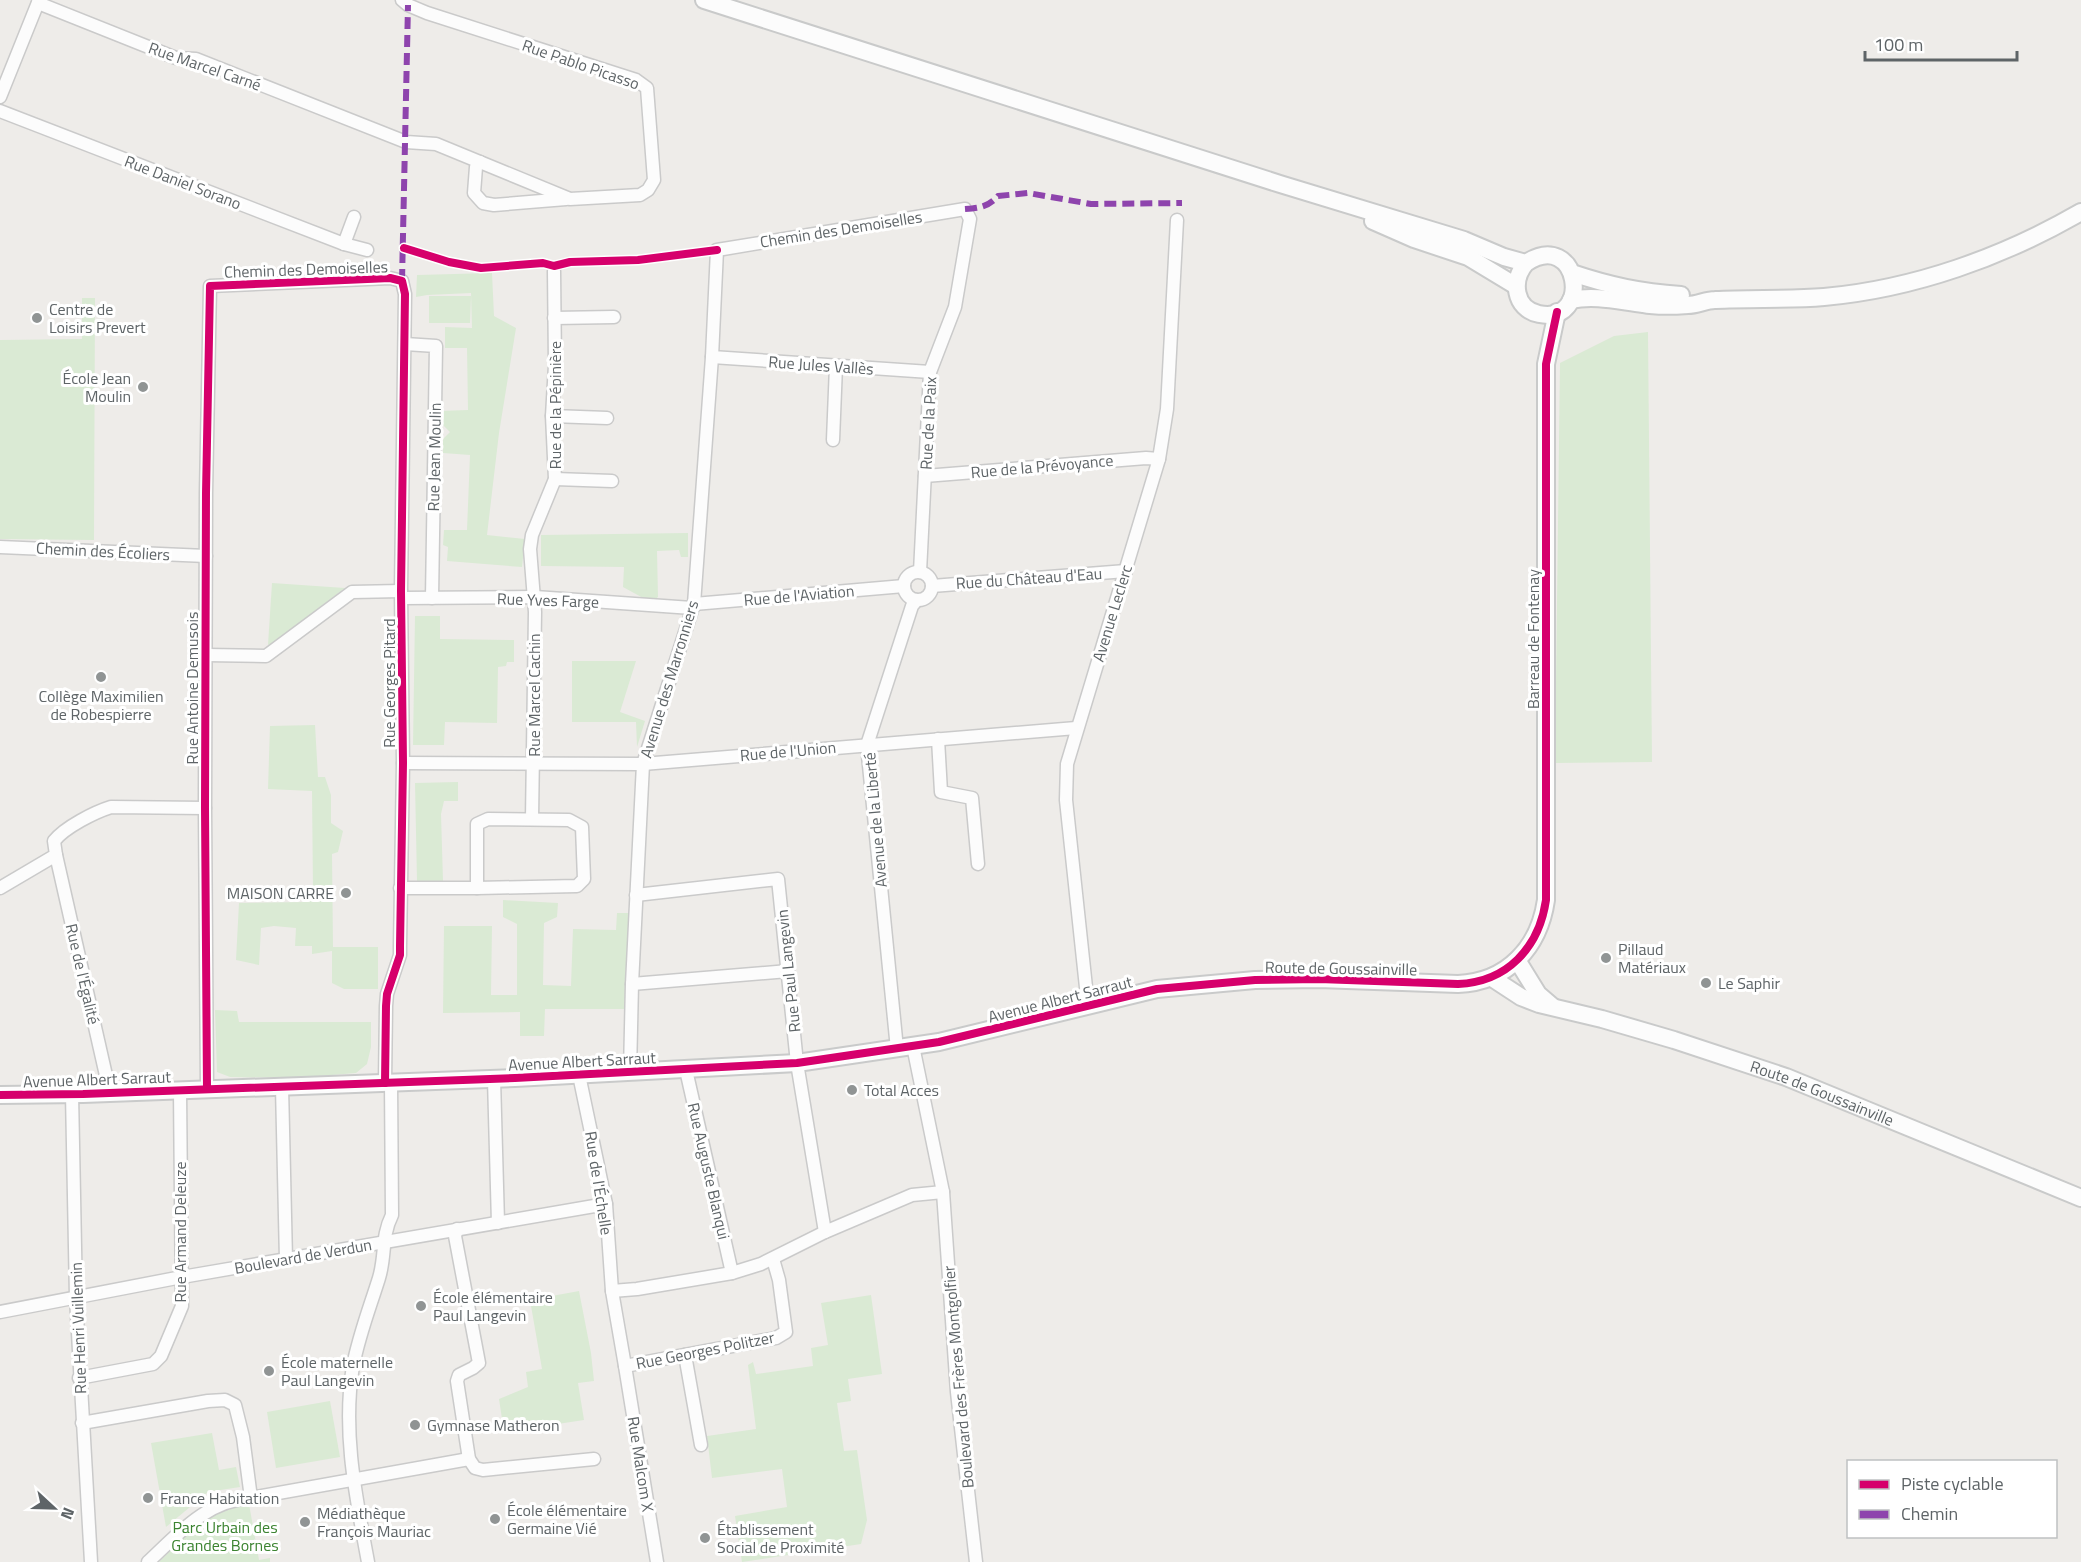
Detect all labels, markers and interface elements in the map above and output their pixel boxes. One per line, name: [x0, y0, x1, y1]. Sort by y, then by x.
scale bar: [1865, 24, 2016, 62]
text: 100 m: [1874, 31, 1923, 58]
street label: Rue Pablo Picasso: [519, 33, 643, 95]
street label: Rue Marcel Carné: [145, 35, 265, 97]
street label: Rue Daniel Sorano: [121, 149, 245, 215]
street label: Chemin des Demoiselles: [758, 204, 924, 254]
street label: Chemin des Demoiselles: [224, 254, 388, 284]
place label: Centre de Loisirs Prevert: [49, 297, 146, 339]
marker: Centre de Loisirs Prevert: [30, 311, 44, 325]
street label: Rue de la Pépinière: [543, 341, 567, 469]
street label: Rue Jules Vallès: [768, 349, 874, 381]
place label: École Jean Moulin: [62, 366, 131, 408]
street label: Rue de la Paix: [914, 376, 942, 470]
marker: École Jean Moulin: [136, 380, 150, 394]
street label: Rue Jean Moulin: [421, 402, 447, 512]
street label: Rue de la Prévoyance: [970, 448, 1114, 484]
street label: Chemin des Écoliers: [35, 536, 171, 566]
street label: Rue du Château d'Eau: [955, 561, 1103, 595]
street label: Avenue Leclerc: [1086, 561, 1138, 664]
street label: Barreau de Fontenay: [1521, 569, 1545, 709]
street label: Rue de l'Aviation: [743, 578, 855, 612]
street label: Rue Yves Farge: [497, 586, 599, 614]
street label: Avenue des Marronniers: [634, 597, 704, 761]
street label: Rue Antoine Demusois: [180, 612, 204, 764]
street label: Rue Georges Pitard: [377, 618, 401, 748]
street label: Rue Marcel Cachin: [522, 633, 546, 757]
marker: Collège Maximilien de Robespierre: [94, 670, 108, 684]
place label: Collège Maximilien de Robespierre: [38, 684, 164, 726]
street label: Rue de l'Union: [739, 735, 837, 767]
street label: Avenue de la Liberté: [857, 751, 893, 889]
place label: MAISON CARRE: [227, 881, 334, 905]
marker: MAISON CARRE: [339, 886, 353, 900]
street label: Rue Paul Langevin: [770, 908, 806, 1034]
street label: Rue de l'Égalité: [60, 921, 106, 1027]
place label: Pillaud Matériaux: [1618, 937, 1686, 979]
marker: Pillaud Matériaux: [1599, 951, 1613, 965]
street label: Route de Goussainville: [1265, 955, 1417, 981]
street label: Avenue Albert Sarraut: [985, 969, 1135, 1029]
place label: Le Saphir: [1718, 971, 1780, 995]
marker: Le Saphir: [1699, 976, 1713, 990]
street label: Avenue Albert Sarraut: [508, 1045, 657, 1077]
street label: Route de Goussainville: [1747, 1054, 1897, 1132]
street label: Avenue Albert Sarraut: [23, 1064, 172, 1094]
place label: Total Acces: [864, 1078, 939, 1102]
marker: Total Acces: [845, 1083, 859, 1097]
street label: Rue Auguste Blanqui: [682, 1100, 736, 1242]
street label: Rue de l'Échelle: [579, 1129, 619, 1237]
street label: Rue Armand Deleuze: [168, 1162, 192, 1302]
street label: Boulevard de Verdun: [232, 1232, 374, 1280]
street label: Rue Henri Vuillemin: [64, 1262, 92, 1394]
street label: Boulevard des Frères Montgolfier: [936, 1264, 980, 1489]
place label: École élémentaire Paul Langevin: [433, 1285, 553, 1327]
marker: École élémentaire Paul Langevin: [414, 1299, 428, 1313]
street label: Rue Georges Politzer: [634, 1325, 777, 1375]
place label: École maternelle Paul Langevin: [281, 1350, 393, 1392]
marker: École maternelle Paul Langevin: [262, 1364, 276, 1378]
place label: Gymnase Matheron: [427, 1413, 560, 1437]
street label: Rue Malcom X: [622, 1415, 660, 1513]
marker: Gymnase Matheron: [408, 1418, 422, 1432]
legend: [1847, 1460, 2057, 1538]
text: Piste cyclable: [1901, 1470, 2003, 1497]
north arrow: [24, 1478, 84, 1538]
place label: France Habitation: [160, 1486, 279, 1510]
marker: France Habitation: [141, 1491, 155, 1505]
place label: École élémentaire Germaine Vié: [507, 1498, 627, 1540]
text: Chemin: [1901, 1500, 1958, 1527]
place label: Médiathèque François Mauriac: [317, 1501, 431, 1543]
text: N: [55, 1504, 81, 1523]
marker: École élémentaire Germaine Vié: [488, 1512, 502, 1526]
park label: Parc Urbain des Grandes Bornes: [171, 1515, 279, 1557]
marker: Médiathèque François Mauriac: [298, 1515, 312, 1529]
place label: Établissement Social de Proximité: [717, 1517, 844, 1559]
marker: Établissement Social de Proximité: [698, 1531, 712, 1545]

